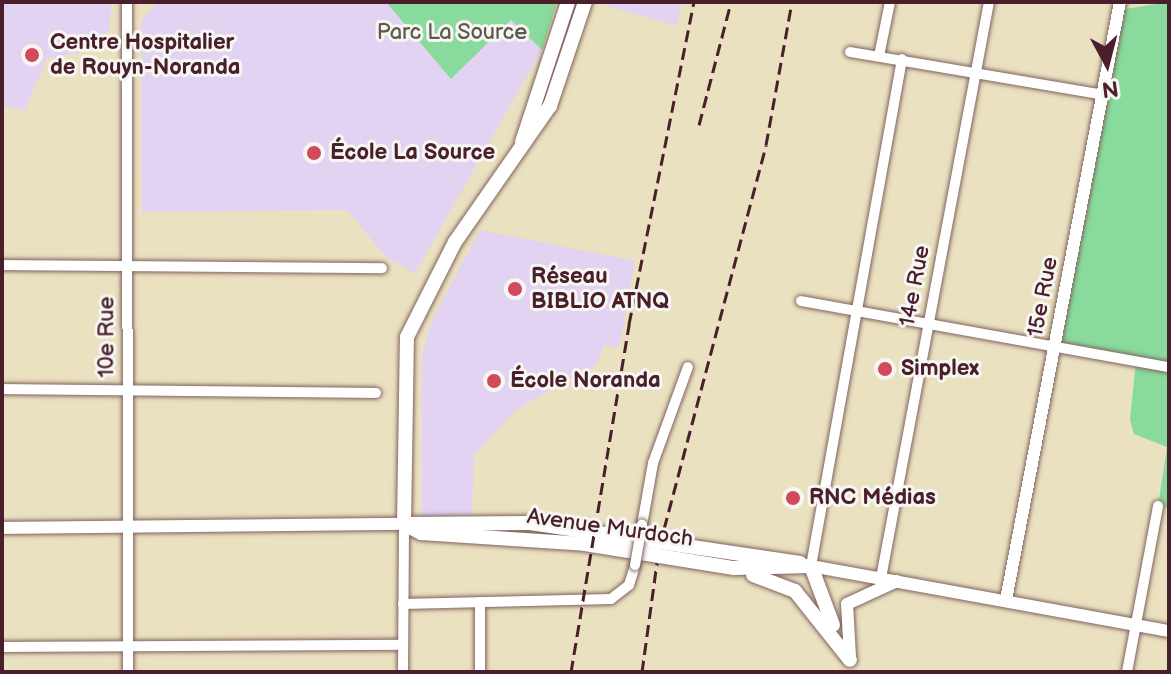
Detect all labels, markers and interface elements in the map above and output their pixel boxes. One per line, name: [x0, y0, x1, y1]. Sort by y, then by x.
park label: Parc La Source: [376, 20, 528, 46]
north arrow: [1067, 24, 1147, 104]
place label: Centre Hospitalier de Rouyn-Noranda: [50, 29, 240, 80]
marker: Centre Hospitalier de Rouyn-Noranda: [21, 44, 43, 66]
text: N: [1100, 74, 1120, 103]
place label: École La Source: [330, 140, 495, 166]
marker: École La Source: [305, 144, 323, 162]
street label: 14e Rue: [894, 243, 936, 329]
street label: 15e Rue: [1022, 255, 1064, 339]
place label: Réseau BIBLIO ATNQ: [531, 263, 669, 314]
marker: Réseau BIBLIO ATNQ: [506, 280, 524, 298]
street label: 10e Rue: [94, 296, 120, 378]
place label: Simplex: [901, 356, 979, 382]
marker: Simplex: [876, 360, 894, 378]
place label: École Noranda: [510, 368, 661, 394]
marker: École Noranda: [485, 372, 503, 390]
place label: RNC Médias: [809, 485, 936, 511]
marker: RNC Médias: [784, 489, 802, 507]
street label: Avenue Murdoch: [525, 503, 695, 553]

